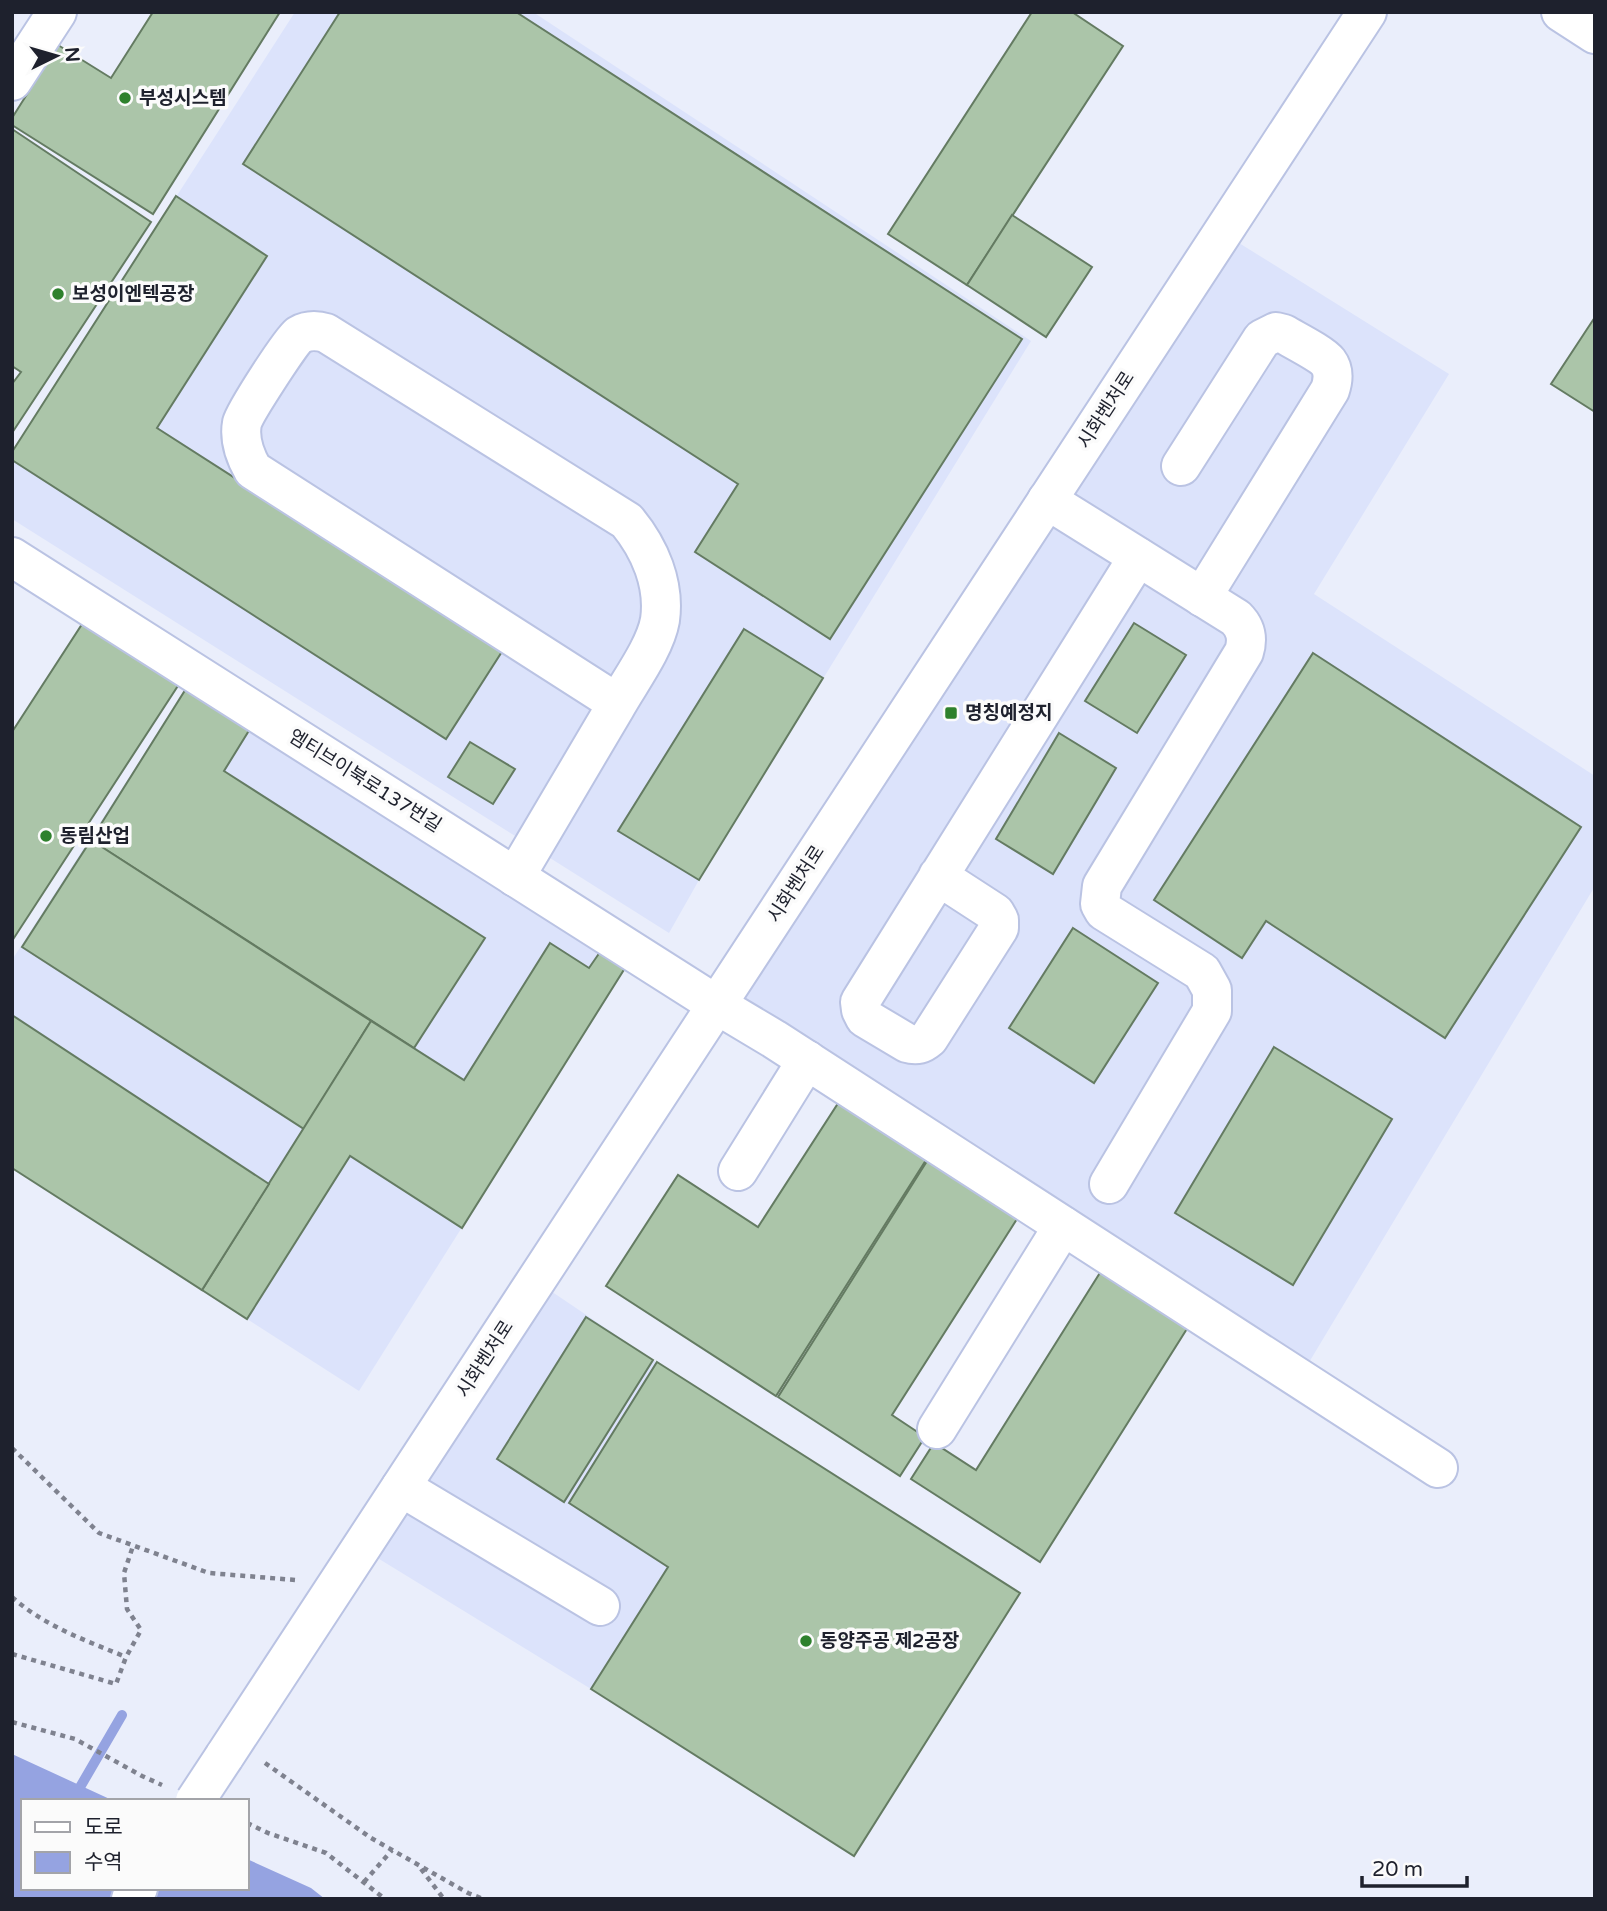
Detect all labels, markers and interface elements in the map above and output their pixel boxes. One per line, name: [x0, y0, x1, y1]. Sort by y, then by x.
north arrow: [21, 21, 91, 91]
text: N: [60, 46, 84, 63]
place label: 부성시스템: [139, 87, 226, 109]
marker: 부성시스템: [117, 90, 133, 106]
place label: 보성이엔텍공장: [72, 283, 194, 305]
marker: 보성이엔텍공장: [50, 286, 66, 302]
street label: 시화벤처로: [1073, 367, 1139, 453]
place label: 명칭예정지: [965, 702, 1052, 724]
marker: 명칭예정지: [943, 705, 959, 721]
street label: 엠티브이북로137번길: [285, 725, 445, 837]
place label: 동림산업: [60, 825, 130, 847]
marker: 동림산업: [38, 828, 54, 844]
street label: 시화벤처로: [763, 841, 829, 927]
street label: 시화벤처로: [452, 1316, 518, 1402]
place label: 동양주공 제2공장: [820, 1630, 959, 1652]
marker: 동양주공 제2공장: [798, 1633, 814, 1649]
legend: [21, 1799, 248, 1890]
text: 도로: [84, 1815, 123, 1840]
scale bar: [1362, 1844, 1467, 1888]
text: 수역: [84, 1850, 123, 1875]
text: 20 m: [1372, 1857, 1423, 1882]

